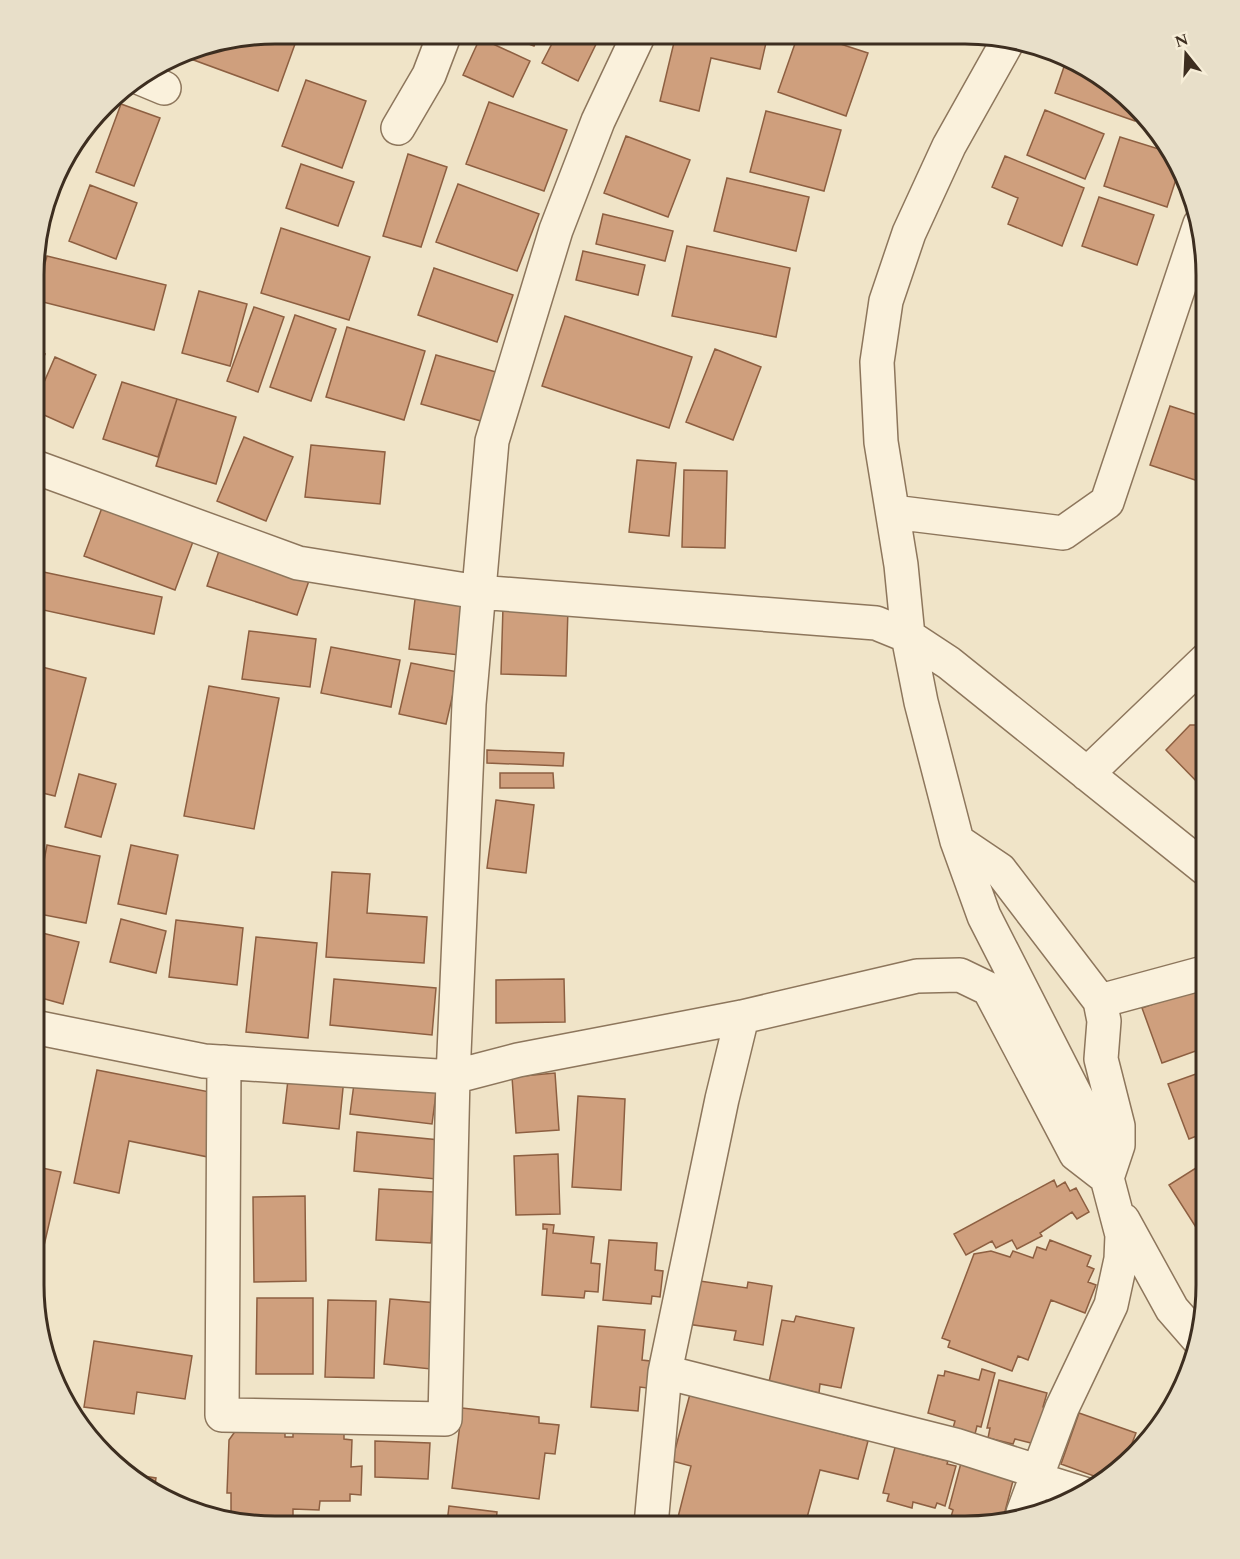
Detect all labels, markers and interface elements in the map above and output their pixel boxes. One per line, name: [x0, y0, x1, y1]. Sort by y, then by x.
north arrow: [1156, 24, 1216, 84]
text: N: [1172, 27, 1192, 54]

